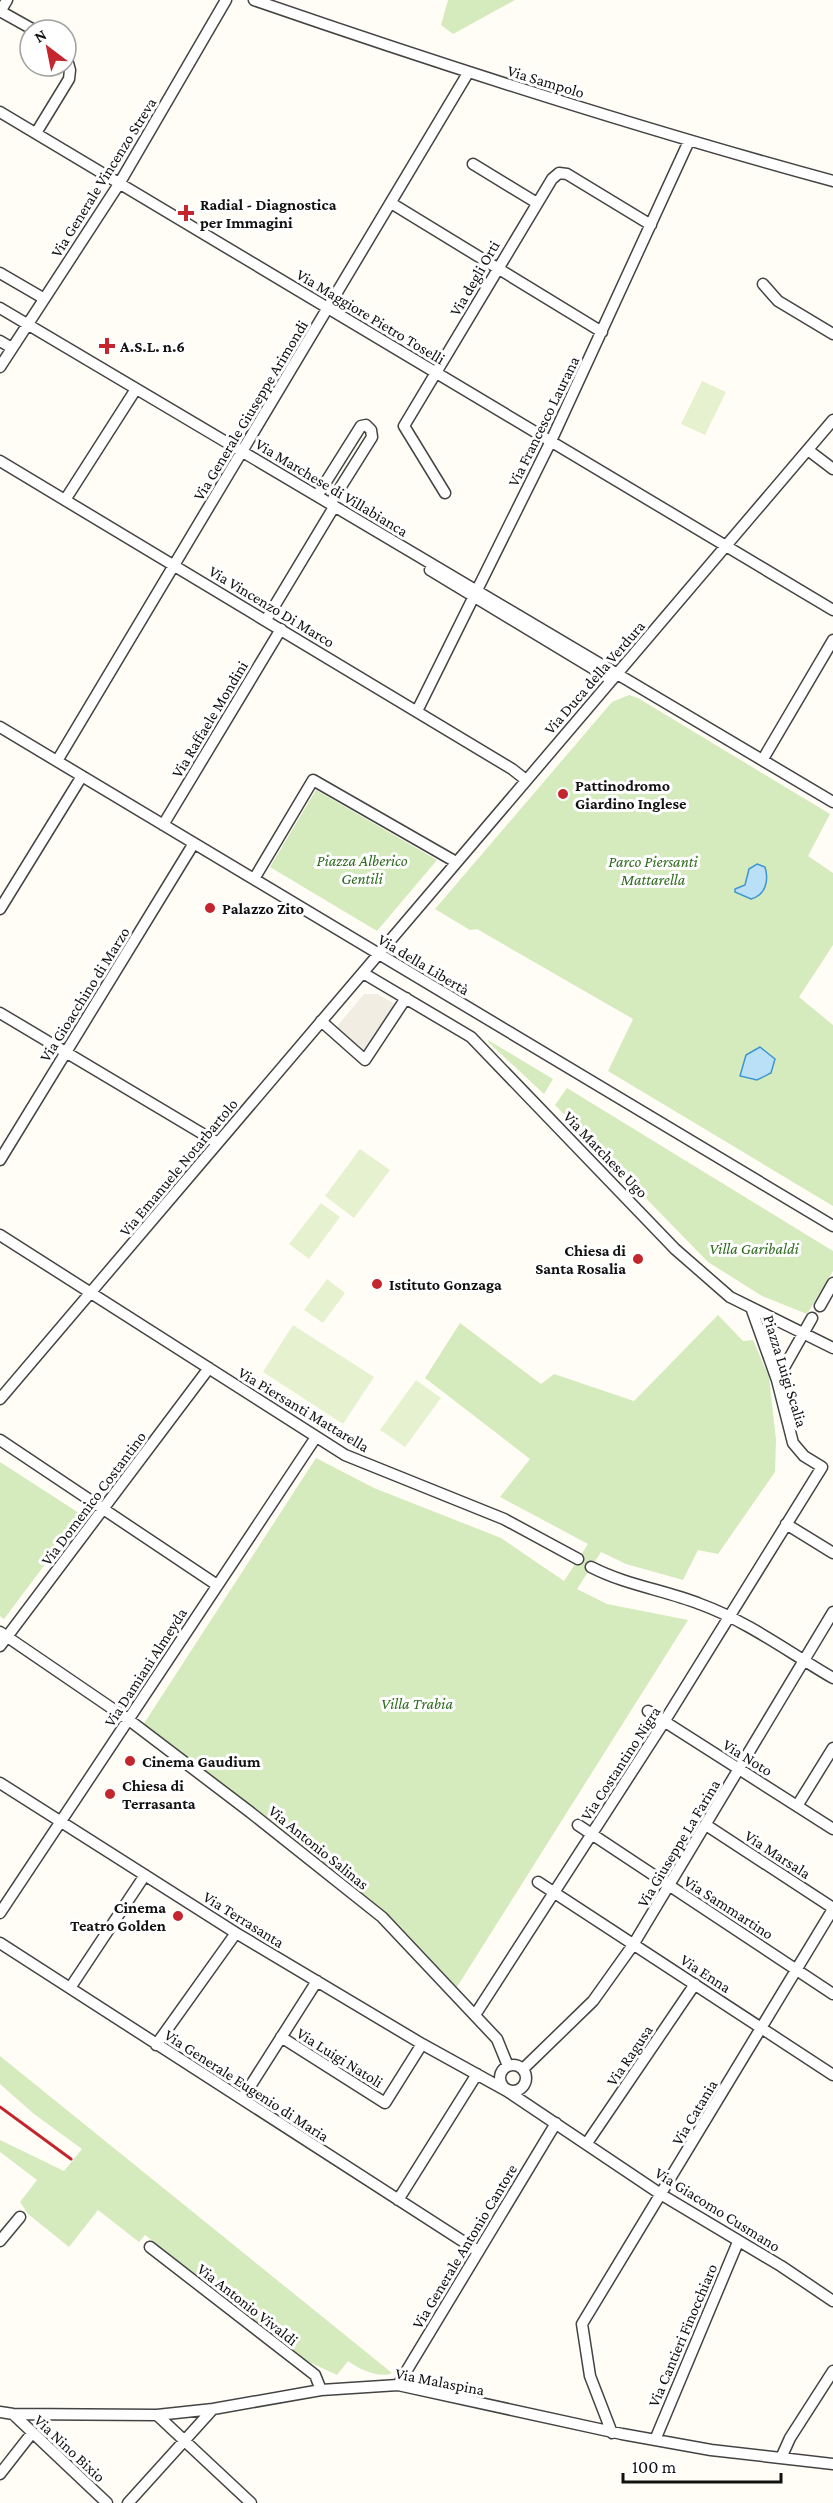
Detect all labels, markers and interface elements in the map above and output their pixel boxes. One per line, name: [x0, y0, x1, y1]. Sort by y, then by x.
north arrow: [18, 18, 78, 78]
text: N: [31, 26, 50, 46]
street label: Via Sampolo: [505, 62, 587, 102]
street label: Via Generale Vincenzo Streva: [47, 94, 160, 260]
place label: Radial - Diagnostica per Immagini: [200, 196, 337, 231]
marker: Radial - Diagnostica per Immagini: [177, 204, 195, 222]
street label: Via degli Orti: [446, 238, 504, 319]
street label: Via Maggiore Pietro Toselli: [293, 265, 448, 368]
street label: Via Generale Giuseppe Arimondi: [190, 317, 312, 504]
marker: A.S.L. n.6: [98, 337, 116, 355]
place label: A.S.L. n.6: [119, 338, 185, 355]
street label: Via Francesco Laurana: [505, 353, 583, 489]
street label: Via Marchese di Villabianca: [252, 435, 412, 540]
street label: Via Vincenzo Di Marco: [206, 562, 338, 651]
street label: Via Duca della Verdura: [541, 617, 649, 737]
street label: Via Raffaele Mondini: [168, 658, 251, 781]
place label: Pattinodromo Giardino Inglese: [575, 777, 687, 812]
marker: Pattinodromo Giardino Inglese: [556, 787, 570, 801]
park label: Piazza Alberico Gentili: [316, 852, 408, 887]
park label: Parco Piersanti Mattarella: [608, 853, 698, 888]
place label: Palazzo Zito: [222, 900, 304, 917]
marker: Palazzo Zito: [203, 901, 217, 915]
street label: Via Gioacchino di Marzo: [36, 924, 133, 1065]
street label: Via della Libertà: [375, 930, 473, 999]
street label: Via Emanuele Notarbartolo: [116, 1095, 241, 1239]
street label: Via Marchese Ugo: [559, 1108, 651, 1202]
park label: Villa Garibaldi: [709, 1240, 799, 1257]
place label: Chiesa di Santa Rosalia: [535, 1242, 626, 1277]
marker: Chiesa di Santa Rosalia: [631, 1252, 645, 1266]
place label: Istituto Gonzaga: [389, 1276, 502, 1293]
marker: Istituto Gonzaga: [370, 1277, 384, 1291]
street label: Piazza Luigi Scalia: [759, 1313, 811, 1430]
street label: Via Piersanti Mattarella: [235, 1364, 373, 1456]
street label: Via Domenico Costantino: [38, 1428, 149, 1569]
street label: Via Damiani Almeyda: [101, 1604, 191, 1730]
park label: Villa Trabia: [381, 1695, 453, 1712]
street label: Via Costantino Nigra: [577, 1703, 665, 1824]
street label: Via Noto: [720, 1736, 776, 1779]
place label: Cinema Gaudium: [142, 1753, 261, 1770]
marker: Cinema Gaudium: [123, 1754, 137, 1768]
street label: Via Giuseppe La Farina: [634, 1776, 724, 1911]
place label: Chiesa di Terrasanta: [122, 1777, 196, 1812]
marker: Chiesa di Terrasanta: [103, 1787, 117, 1801]
street label: Via Antonio Salinas: [265, 1802, 372, 1893]
street label: Via Marsala: [742, 1827, 814, 1882]
street label: Via Sammartino: [681, 1872, 777, 1943]
street label: Via Terrasanta: [200, 1888, 288, 1951]
place label: Cinema Teatro Golden: [70, 1899, 166, 1934]
marker: Cinema Teatro Golden: [171, 1909, 185, 1923]
street label: Via Enna: [677, 1951, 735, 1996]
street label: Via Ragusa: [603, 2021, 657, 2089]
street label: Via Luigi Natoli: [293, 2024, 386, 2092]
street label: Via Generale Eugenio di Maria: [161, 2026, 332, 2146]
street label: Via Catania: [668, 2076, 721, 2148]
street label: Via Generale Antonio Cantore: [409, 2161, 520, 2331]
street label: Via Giacomo Cusmano: [652, 2164, 784, 2255]
street label: Via Antonio Vivaldi: [194, 2260, 301, 2349]
street label: Via Cantieri Finocchiaro: [645, 2261, 720, 2409]
street label: Via Malaspina: [394, 2365, 487, 2400]
street label: Via Nino Bixio: [31, 2411, 109, 2485]
scale bar: [623, 2446, 780, 2484]
text: 100 m: [632, 2457, 677, 2477]

